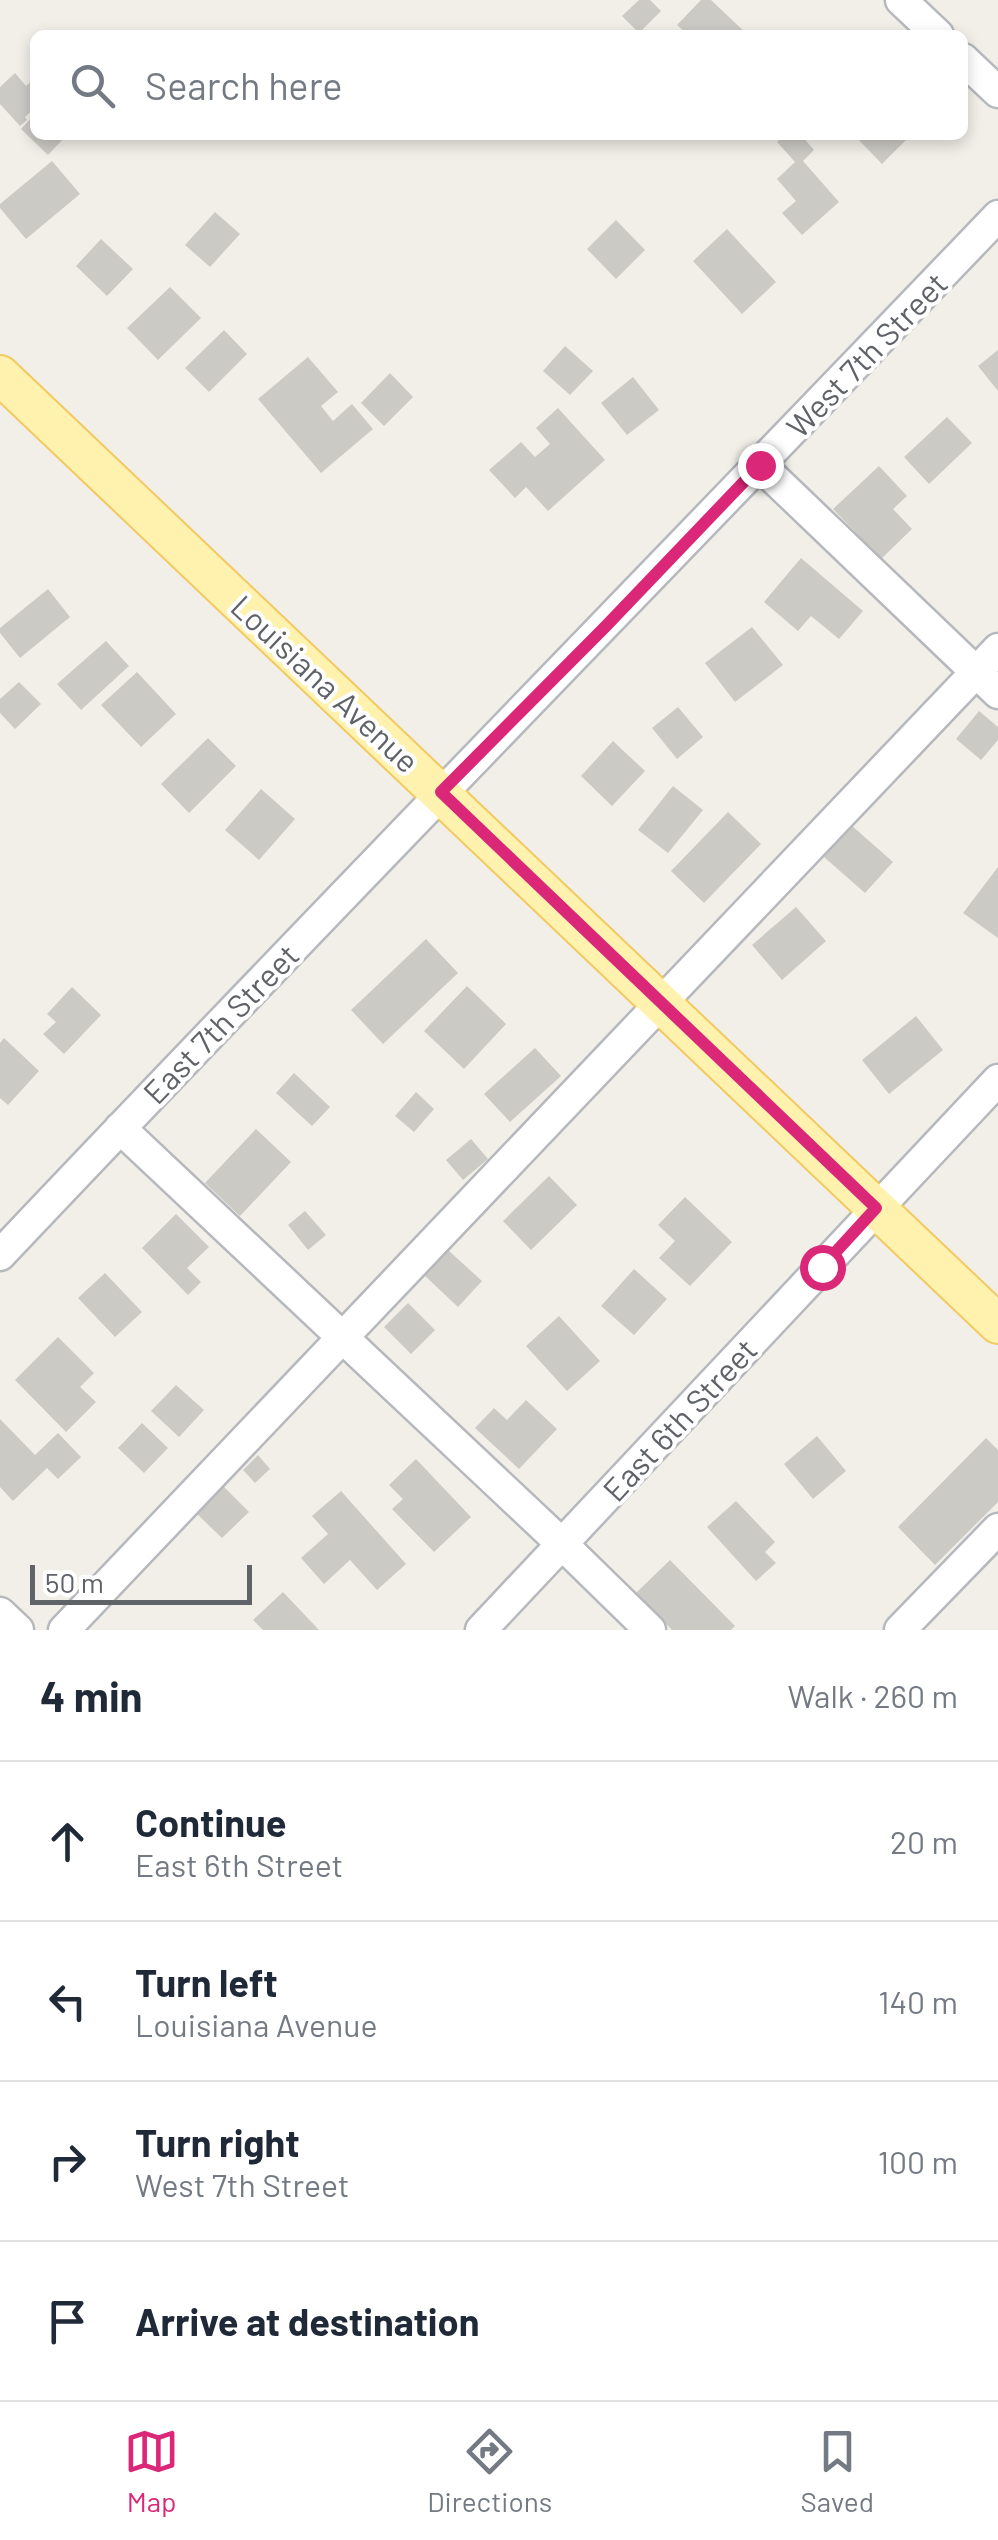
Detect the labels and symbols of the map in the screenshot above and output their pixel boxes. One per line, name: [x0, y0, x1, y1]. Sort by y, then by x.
street label: West 7th Street: [778, 264, 954, 444]
route end: [738, 443, 784, 489]
street label: Louisiana Avenue: [224, 586, 428, 780]
street label: East 7th Street: [134, 935, 306, 1111]
route start: [800, 1245, 846, 1291]
street label: East 6th Street: [594, 1330, 764, 1508]
scale bar: [30, 1560, 252, 1604]

